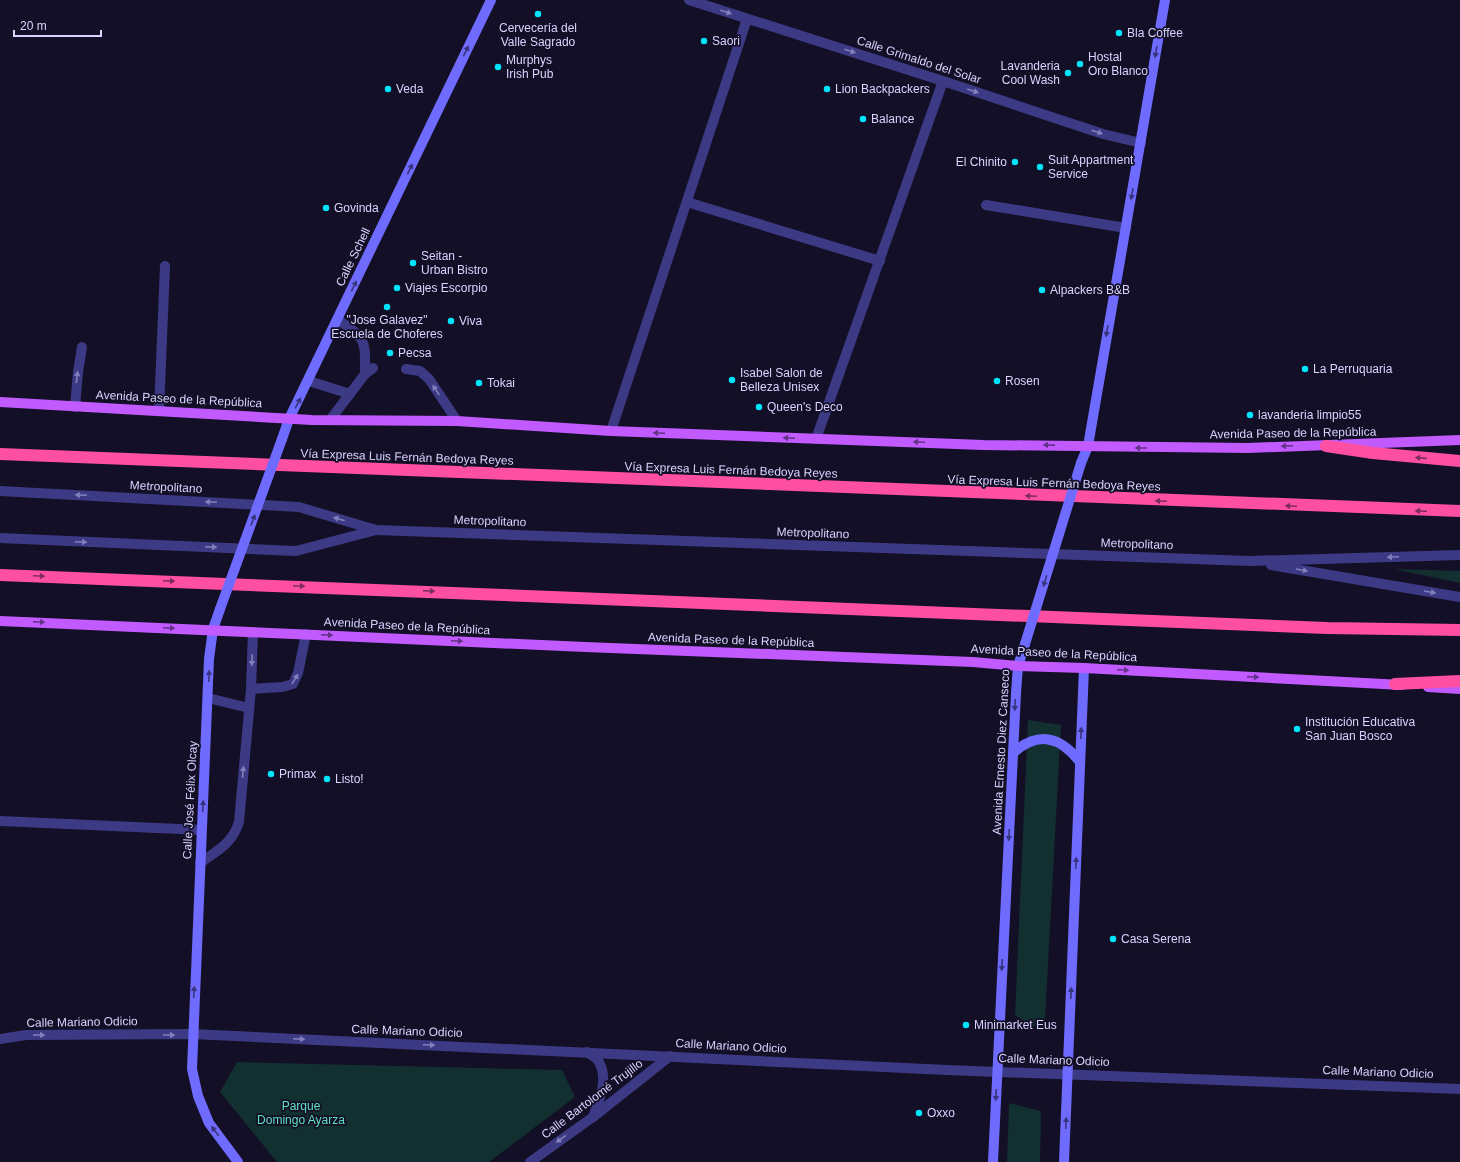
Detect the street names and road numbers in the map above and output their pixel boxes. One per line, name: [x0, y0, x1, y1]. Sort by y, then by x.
street label: Calle Grimaldo del Solar: [855, 33, 983, 87]
street label: Calle Schell: [333, 225, 373, 289]
street label: Avenida Paseo de la República: [95, 388, 263, 410]
street label: Avenida Paseo de la República: [1210, 425, 1377, 441]
street label: Vía Expresa Luis Fernán Bedoya Reyes: [300, 446, 514, 468]
street label: Vía Expresa Luis Fernán Bedoya Reyes: [624, 459, 838, 481]
street label: Vía Expresa Luis Fernán Bedoya Reyes: [947, 472, 1161, 494]
street label: Metropolitano: [129, 478, 203, 496]
street label: Metropolitano: [453, 513, 527, 529]
street label: Metropolitano: [776, 525, 850, 541]
street label: Metropolitano: [1100, 536, 1174, 552]
street label: Avenida Paseo de la República: [323, 615, 491, 637]
street label: Avenida Paseo de la República: [648, 630, 815, 650]
street label: Avenida Paseo de la República: [970, 642, 1138, 664]
street label: Avenida Ernesto Diez Canseco: [990, 668, 1012, 835]
street label: Calle José Félix Olcay: [180, 740, 200, 860]
street label: Calle Mariano Odicio: [26, 1014, 138, 1030]
street label: Calle Mariano Odicio: [351, 1022, 463, 1040]
street label: Calle Mariano Odicio: [675, 1036, 787, 1056]
street label: Calle Mariano Odicio: [998, 1051, 1110, 1069]
street label: Calle Bartolomé Trujillo: [539, 1056, 646, 1142]
street label: Calle Mariano Odicio: [1322, 1063, 1434, 1081]

